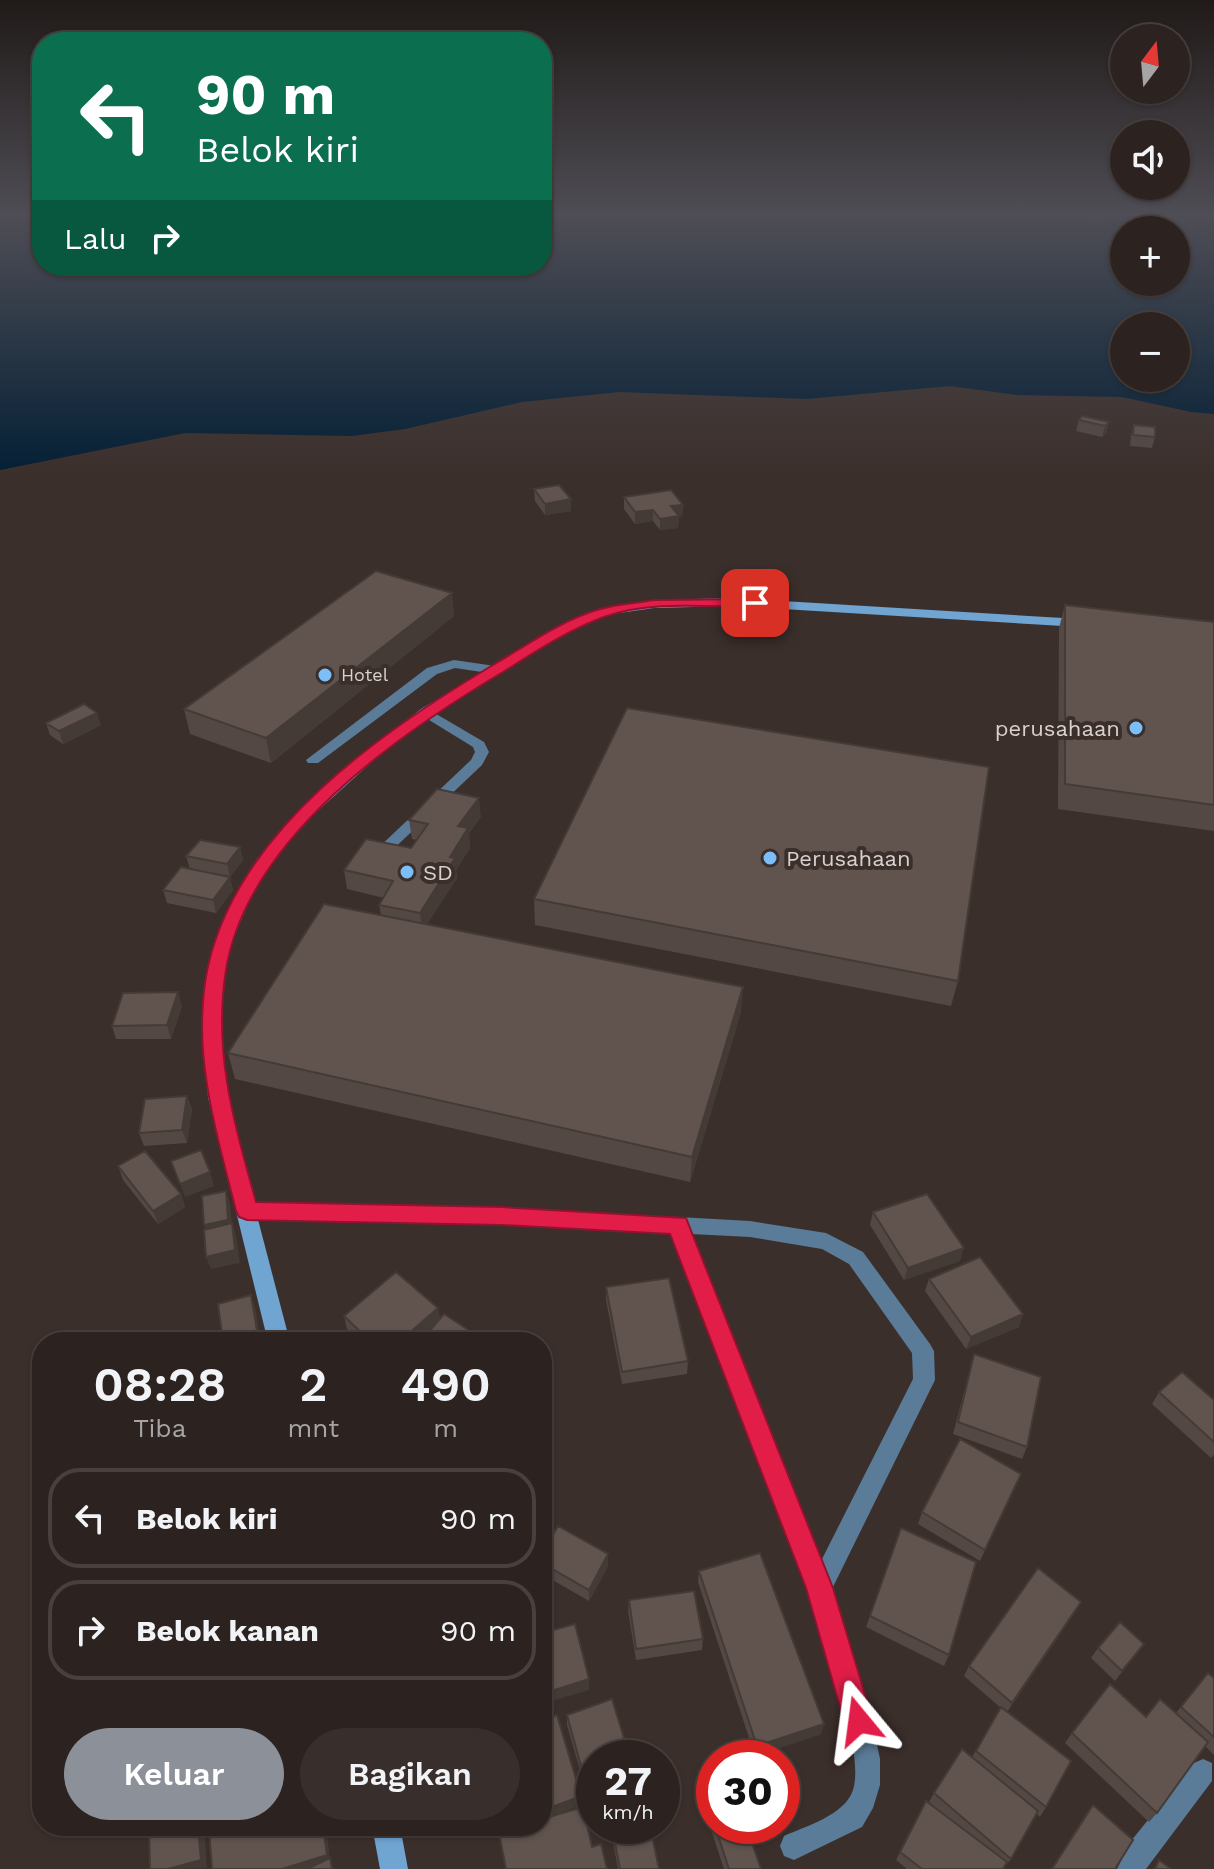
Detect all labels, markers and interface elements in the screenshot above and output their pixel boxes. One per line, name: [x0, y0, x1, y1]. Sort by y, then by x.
north arrow: [1110, 24, 1190, 104]
map controls: [1110, 24, 1190, 392]
text: 90 m: [196, 62, 335, 128]
icon: left: [64, 64, 168, 168]
button: sound: [1110, 120, 1190, 200]
text: Belok kiri: [196, 129, 359, 171]
icon: right: [143, 216, 187, 260]
button: +: [1110, 216, 1190, 296]
text: Lalu: [64, 221, 127, 256]
button: −: [1110, 312, 1190, 392]
pin: [721, 569, 789, 637]
icon: arrive: [733, 581, 777, 625]
place label: Hotel: [341, 664, 389, 685]
marker: Hotel: [316, 666, 334, 684]
place label: perusahaan: [995, 716, 1120, 741]
marker: perusahaan: [1127, 719, 1145, 737]
place label: Perusahaan: [786, 846, 911, 871]
marker: Perusahaan: [761, 849, 779, 867]
place label: SD: [423, 860, 453, 885]
marker: SD: [398, 863, 416, 881]
text: 08:28: [93, 1356, 226, 1413]
text: 2: [299, 1356, 327, 1413]
text: 490: [400, 1356, 491, 1413]
text: Tiba: [133, 1413, 186, 1443]
text: mnt: [287, 1413, 339, 1443]
text: m: [433, 1413, 458, 1443]
icon: left: [68, 1496, 112, 1540]
text: Belok kiri: [136, 1501, 278, 1536]
text: 90 m: [440, 1501, 516, 1536]
icon: right: [68, 1608, 112, 1652]
text: Belok kanan: [136, 1613, 319, 1648]
text: 90 m: [440, 1613, 516, 1648]
position arrow: [817, 1679, 901, 1763]
button: Keluar: [64, 1728, 284, 1820]
button: Bagikan: [300, 1728, 520, 1820]
speed limit sign: 30: [696, 1740, 800, 1844]
text: 27: [604, 1758, 652, 1805]
text: km/h: [602, 1800, 654, 1824]

